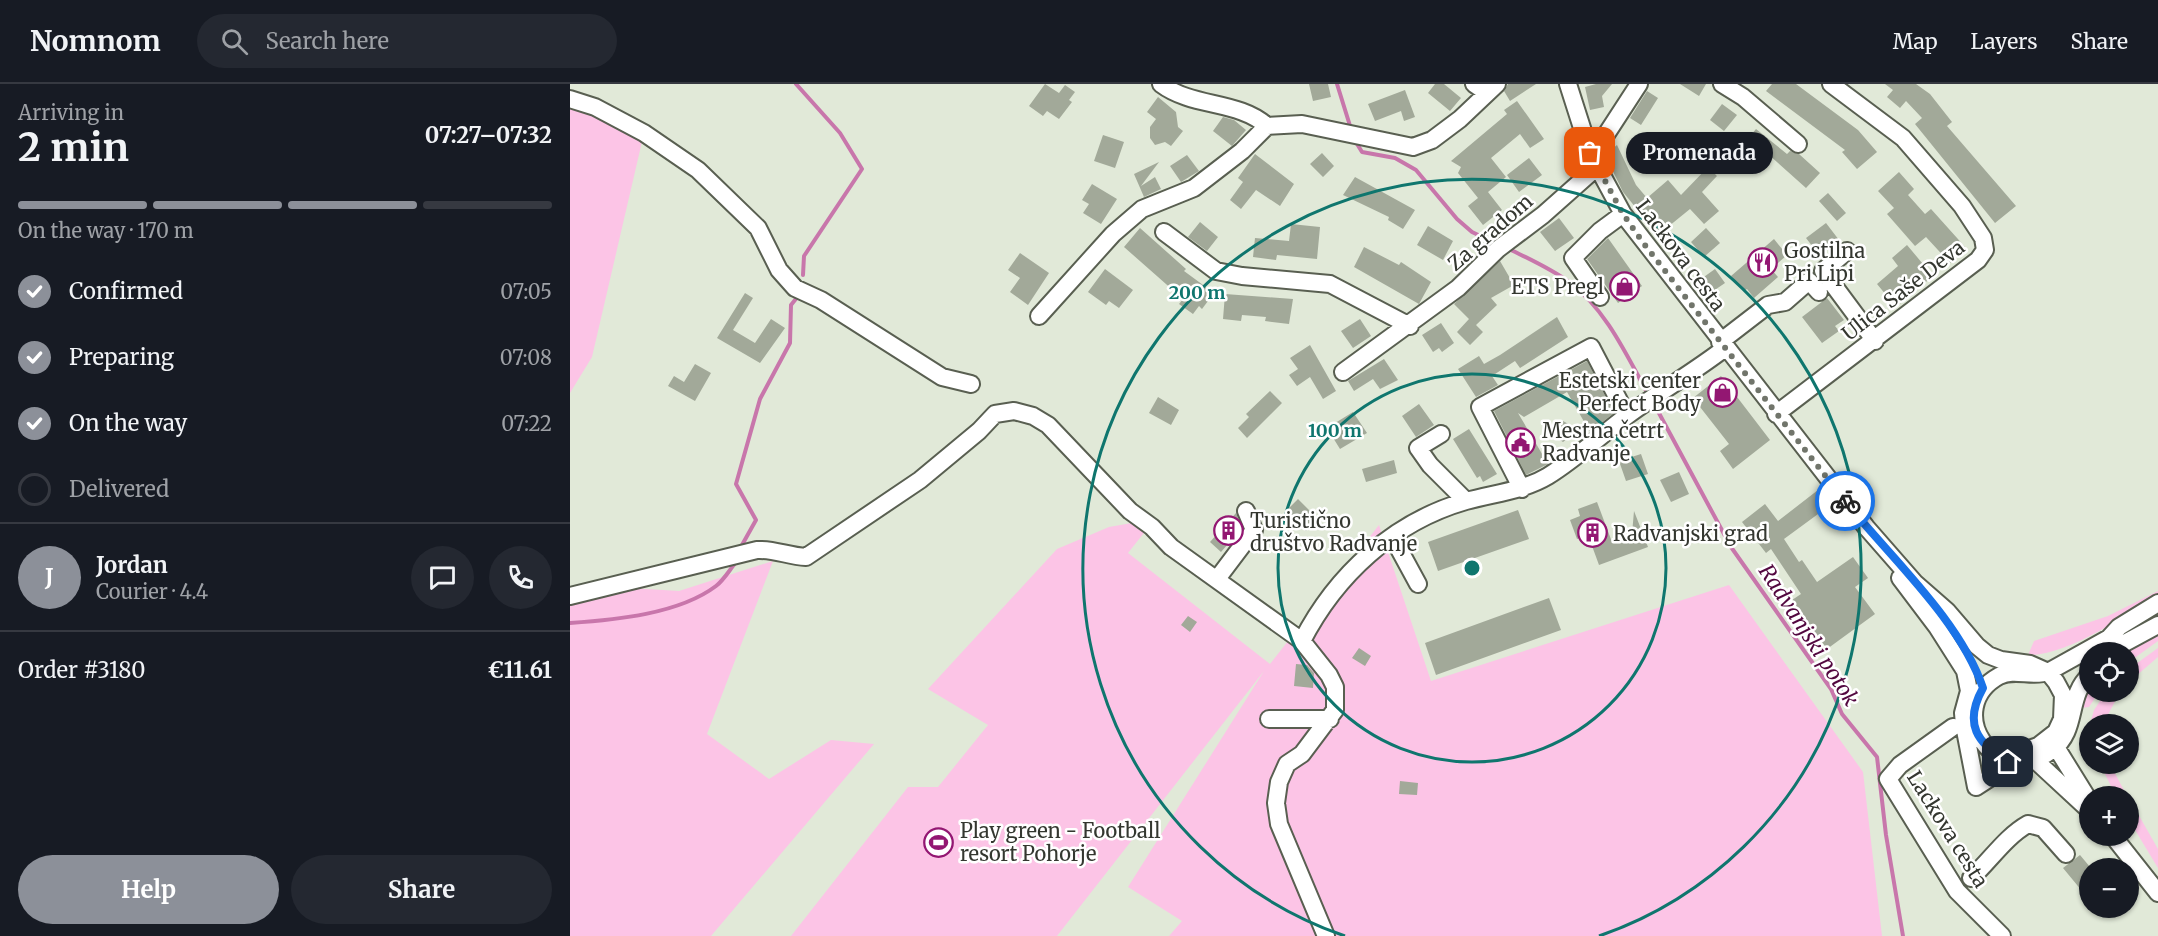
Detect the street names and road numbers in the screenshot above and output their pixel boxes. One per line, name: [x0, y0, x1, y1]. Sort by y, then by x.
street label: Za gradom: [1442, 188, 1538, 276]
street label: Lackova cesta: [1631, 194, 1731, 316]
street label: Ulica Saše Deva: [1837, 234, 1970, 346]
street label: Lackova cesta: [1902, 766, 1994, 892]

